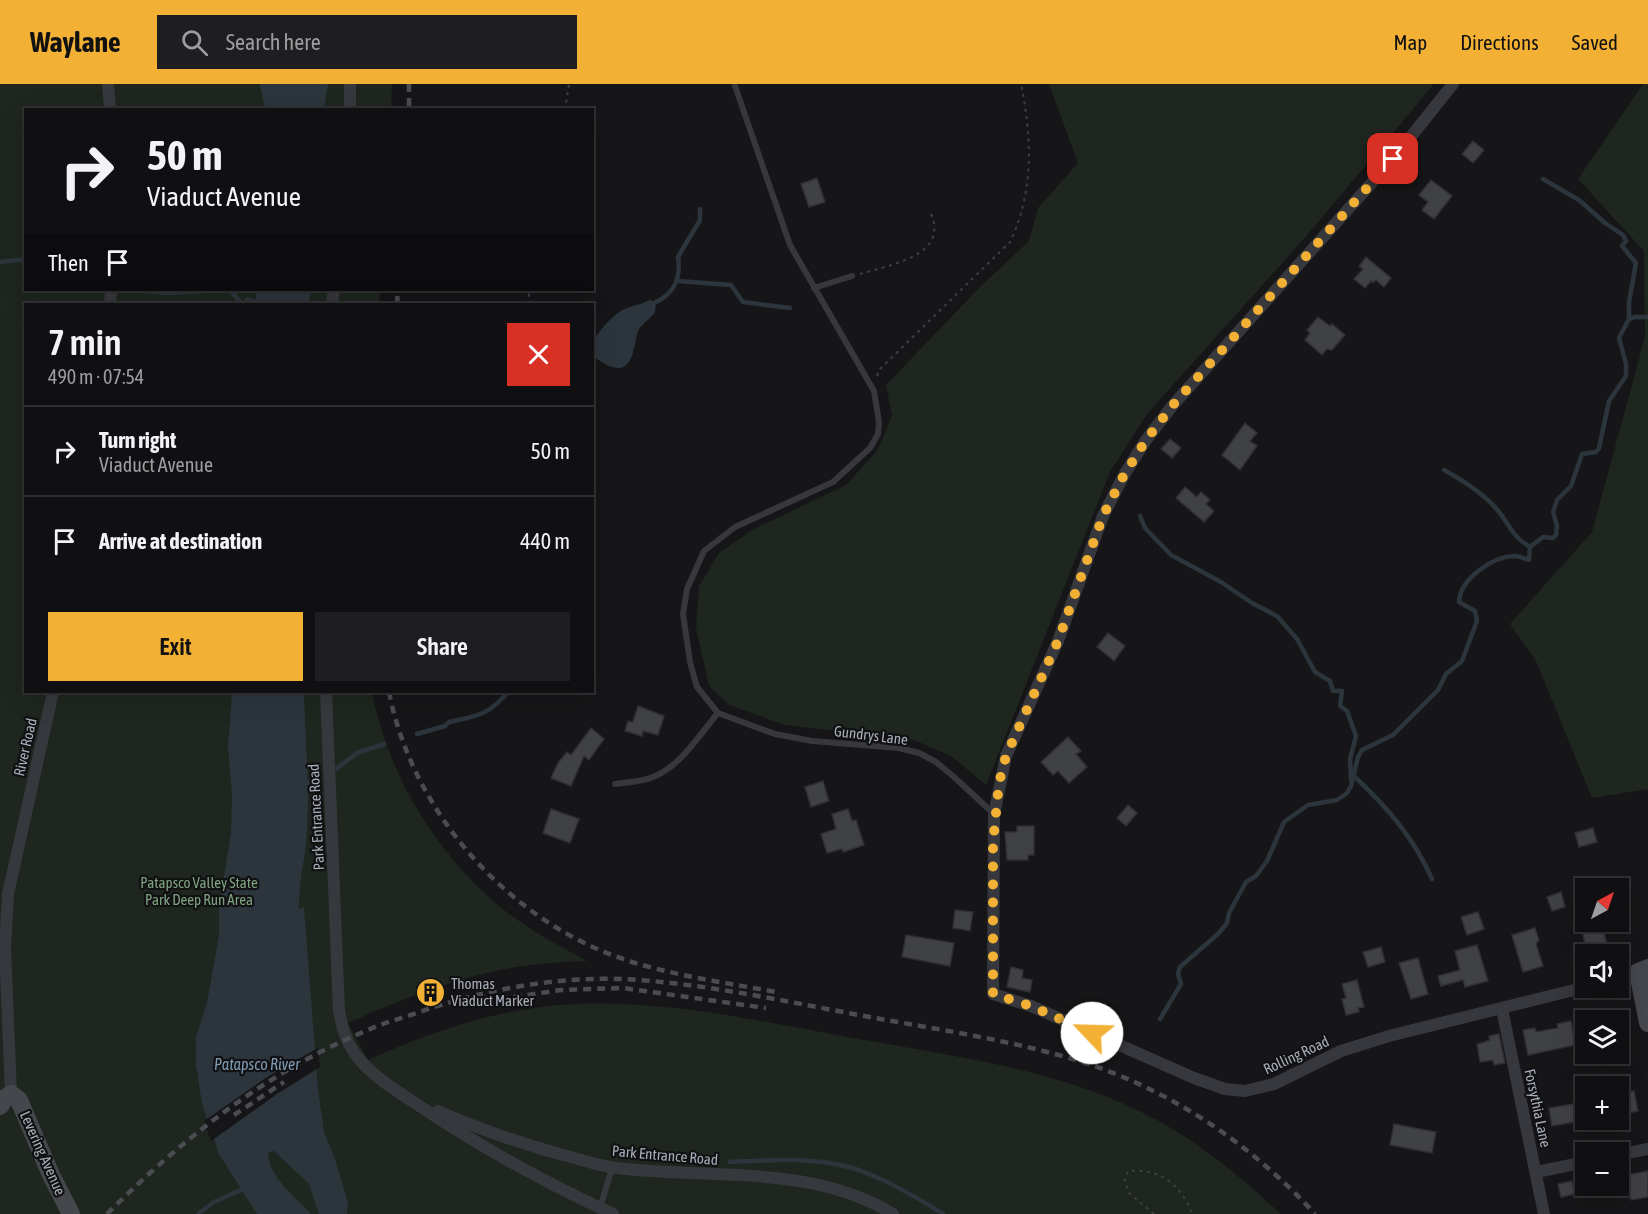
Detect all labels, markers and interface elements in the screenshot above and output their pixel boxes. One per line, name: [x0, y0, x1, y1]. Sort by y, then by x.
search box: [157, 15, 577, 69]
text: Waylane: [30, 26, 121, 58]
icon: search: [178, 26, 211, 59]
text: Search here: [226, 29, 321, 55]
text: Map: [1393, 30, 1427, 54]
text: Directions: [1460, 30, 1539, 54]
text: Saved: [1572, 30, 1618, 54]
text: 50 m: [147, 131, 222, 179]
icon: right: [48, 132, 126, 210]
pin: [1367, 133, 1418, 184]
icon: arrive: [1376, 142, 1409, 175]
text: Viaduct Avenue: [147, 181, 301, 212]
icon: arrive: [101, 246, 134, 279]
text: Then: [48, 250, 89, 276]
text: 7 min: [48, 321, 122, 363]
button: close: [507, 323, 570, 386]
text: 490 m · 07:54: [48, 365, 144, 388]
text: Turn right: [99, 427, 176, 453]
icon: right: [48, 435, 81, 468]
text: 50 m: [530, 438, 570, 464]
text: Viaduct Avenue: [99, 453, 213, 476]
icon: arrive: [48, 525, 81, 558]
text: Arrive at destination: [99, 528, 262, 554]
text: 440 m: [520, 528, 570, 554]
button: Exit: [48, 612, 303, 681]
button: Share: [315, 612, 570, 681]
street label: River Road: [10, 716, 40, 778]
street label: Gundrys Lane: [833, 722, 909, 748]
street label: Park Entrance Road: [305, 763, 327, 871]
park label: Patapsco Valley State Park Deep Run Area: [140, 874, 258, 908]
north arrow: [1575, 878, 1629, 932]
map controls: [1575, 878, 1629, 1196]
button: sound: [1575, 944, 1629, 998]
place label: Thomas Viaduct Marker: [451, 975, 535, 1009]
building icon: Thomas Viaduct Marker: [414, 976, 446, 1008]
position arrow: [1060, 1001, 1124, 1065]
button: layers: [1575, 1010, 1629, 1064]
street label: Rolling Road: [1261, 1032, 1331, 1078]
water label: Patapsco River: [214, 1055, 301, 1074]
street label: Forsythia Lane: [1521, 1067, 1555, 1149]
button: +: [1575, 1076, 1629, 1130]
street label: Levering Avenue: [17, 1108, 69, 1198]
street label: Park Entrance Road: [611, 1142, 719, 1168]
button: −: [1575, 1142, 1629, 1196]

